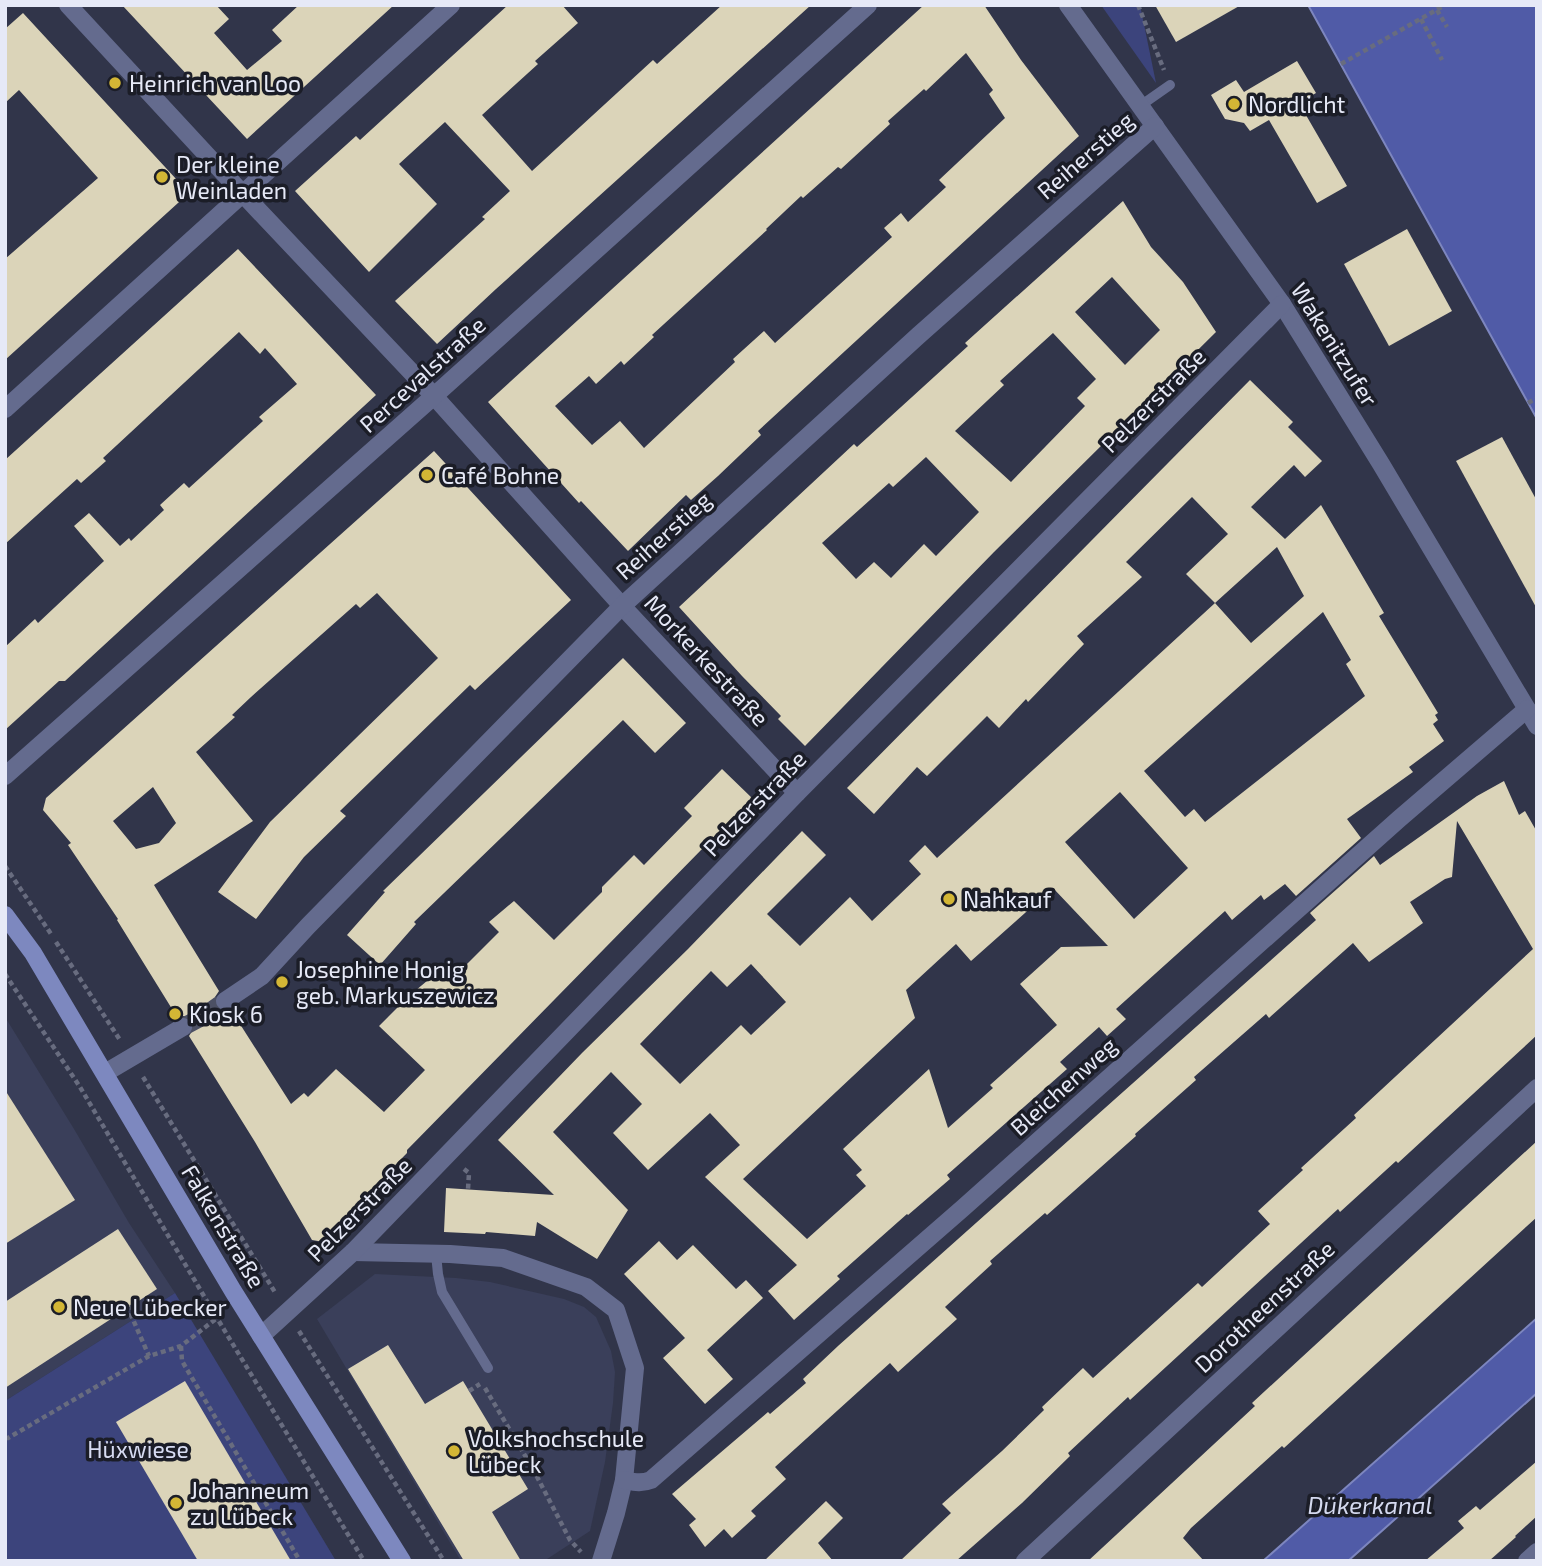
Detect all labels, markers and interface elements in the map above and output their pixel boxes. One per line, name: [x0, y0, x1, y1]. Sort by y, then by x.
place label: Heinrich van Loo: [129, 69, 301, 97]
marker: Heinrich van Loo: [107, 75, 123, 91]
place label: Nordlicht: [1248, 90, 1346, 118]
marker: Nordlicht: [1226, 96, 1242, 112]
street label: Reiherstieg: [1031, 105, 1139, 204]
place label: Der kleine Weinladen: [176, 150, 287, 204]
marker: Der kleine Weinladen: [154, 169, 170, 185]
street label: Wakenitzufer: [1286, 277, 1384, 411]
street label: Percevalstraße: [353, 310, 491, 438]
street label: Pelzerstraße: [1095, 342, 1211, 458]
place label: Café Bohne: [441, 461, 559, 489]
marker: Café Bohne: [419, 467, 435, 483]
street label: Reiherstieg: [610, 485, 716, 585]
street label: Morkerkestraße: [639, 589, 775, 731]
street label: Pelzerstraße: [697, 744, 811, 862]
place label: Nahkauf: [963, 885, 1053, 913]
marker: Nahkauf: [941, 891, 957, 907]
place label: Josephine Honig geb. Markuszewicz: [296, 955, 495, 1009]
marker: Josephine Honig geb. Markuszewicz: [274, 974, 290, 990]
place label: Kiosk 6: [189, 1000, 263, 1028]
marker: Kiosk 6: [167, 1006, 183, 1022]
street label: Bleichenweg: [1004, 1031, 1122, 1141]
street label: Pelzerstraße: [301, 1151, 417, 1267]
street label: Falkenstraße: [176, 1159, 272, 1293]
street label: Dorotheenstraße: [1188, 1234, 1340, 1378]
place label: Neue Lübecker: [73, 1293, 227, 1321]
marker: Neue Lübecker: [51, 1299, 67, 1315]
place label: Volkshochschule Lübeck: [468, 1424, 644, 1478]
park label: Hüxwiese: [87, 1435, 189, 1463]
marker: Volkshochschule Lübeck: [446, 1443, 462, 1459]
place label: Johanneum zu Lübeck: [190, 1476, 309, 1530]
water label: Dükerkanal: [1307, 1490, 1433, 1519]
marker: Johanneum zu Lübeck: [168, 1495, 184, 1511]

